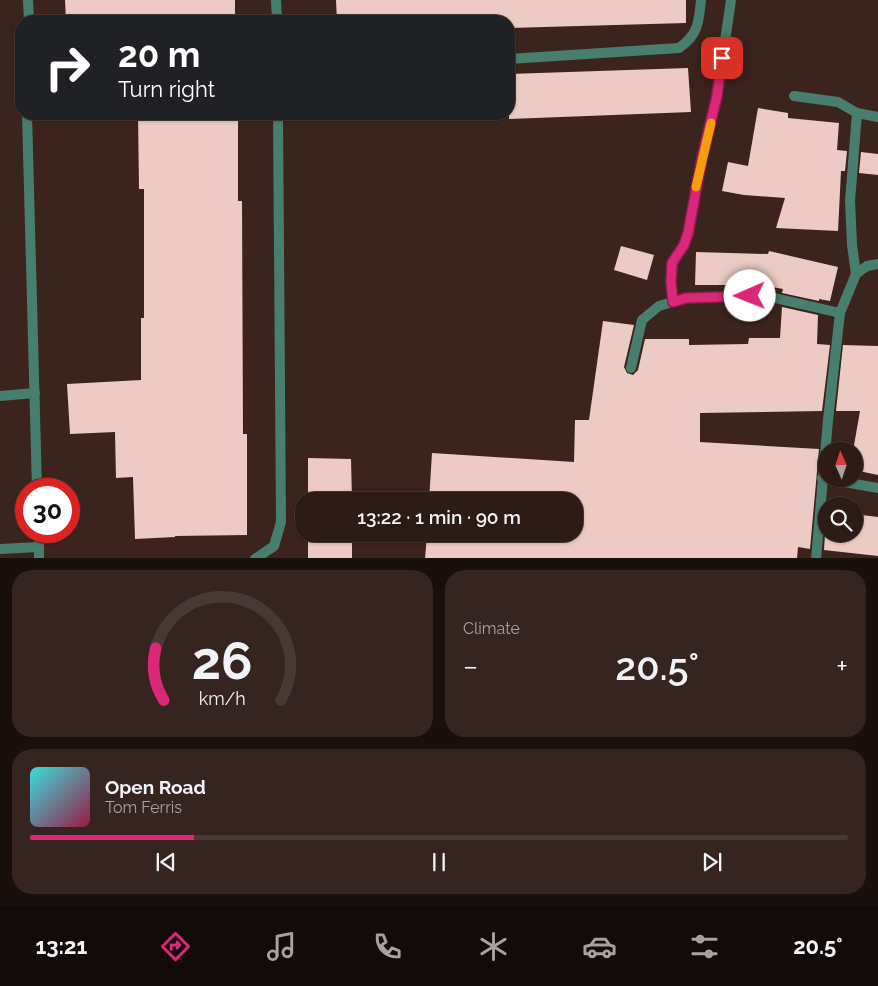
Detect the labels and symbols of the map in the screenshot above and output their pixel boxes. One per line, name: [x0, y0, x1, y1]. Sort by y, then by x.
pin: [701, 37, 743, 79]
position arrow: [723, 269, 775, 321]
north arrow: [818, 442, 862, 488]
speed limit sign: 30: [15, 478, 80, 543]

